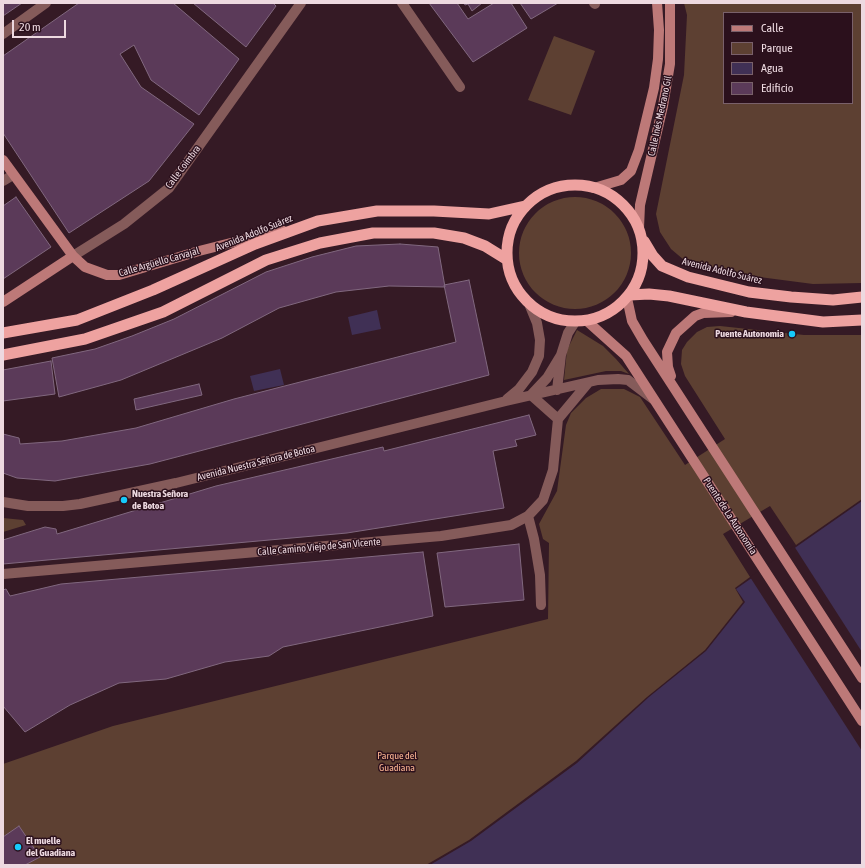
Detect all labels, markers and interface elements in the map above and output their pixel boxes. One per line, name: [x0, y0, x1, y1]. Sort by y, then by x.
scale bar: [14, 12, 68, 38]
legend: [723, 12, 853, 104]
text: 20 m: [19, 20, 41, 34]
text: Calle: [761, 21, 784, 35]
text: Parque: [761, 41, 793, 55]
text: Agua: [761, 61, 783, 75]
street label: Calle Inés Medrano Gil: [646, 75, 674, 157]
text: Edificio: [761, 81, 793, 95]
street label: Calle Coimbra: [163, 143, 203, 191]
street label: Avenida Adolfo Suárez: [214, 212, 294, 254]
street label: Calle Argüello Carvajal: [117, 245, 201, 279]
street label: Avenida Adolfo Suárez: [681, 255, 763, 287]
place label: Puente Autonomia: [715, 328, 784, 340]
marker: Puente Autonomia: [787, 329, 797, 339]
street label: Avenida Nuestra Señora de Botoa: [196, 443, 316, 483]
street label: Puente de La Autonomía: [701, 475, 759, 557]
place label: Nuestra Señora de Botoa: [132, 488, 188, 512]
marker: Nuestra Señora de Botoa: [119, 495, 129, 505]
street label: Calle Camino Viejo de San Vicente: [257, 536, 381, 558]
park label: Parque del Guadiana: [377, 750, 417, 774]
place label: El muelle del Guadiana: [26, 835, 75, 858]
marker: El muelle del Guadiana: [13, 842, 23, 852]

